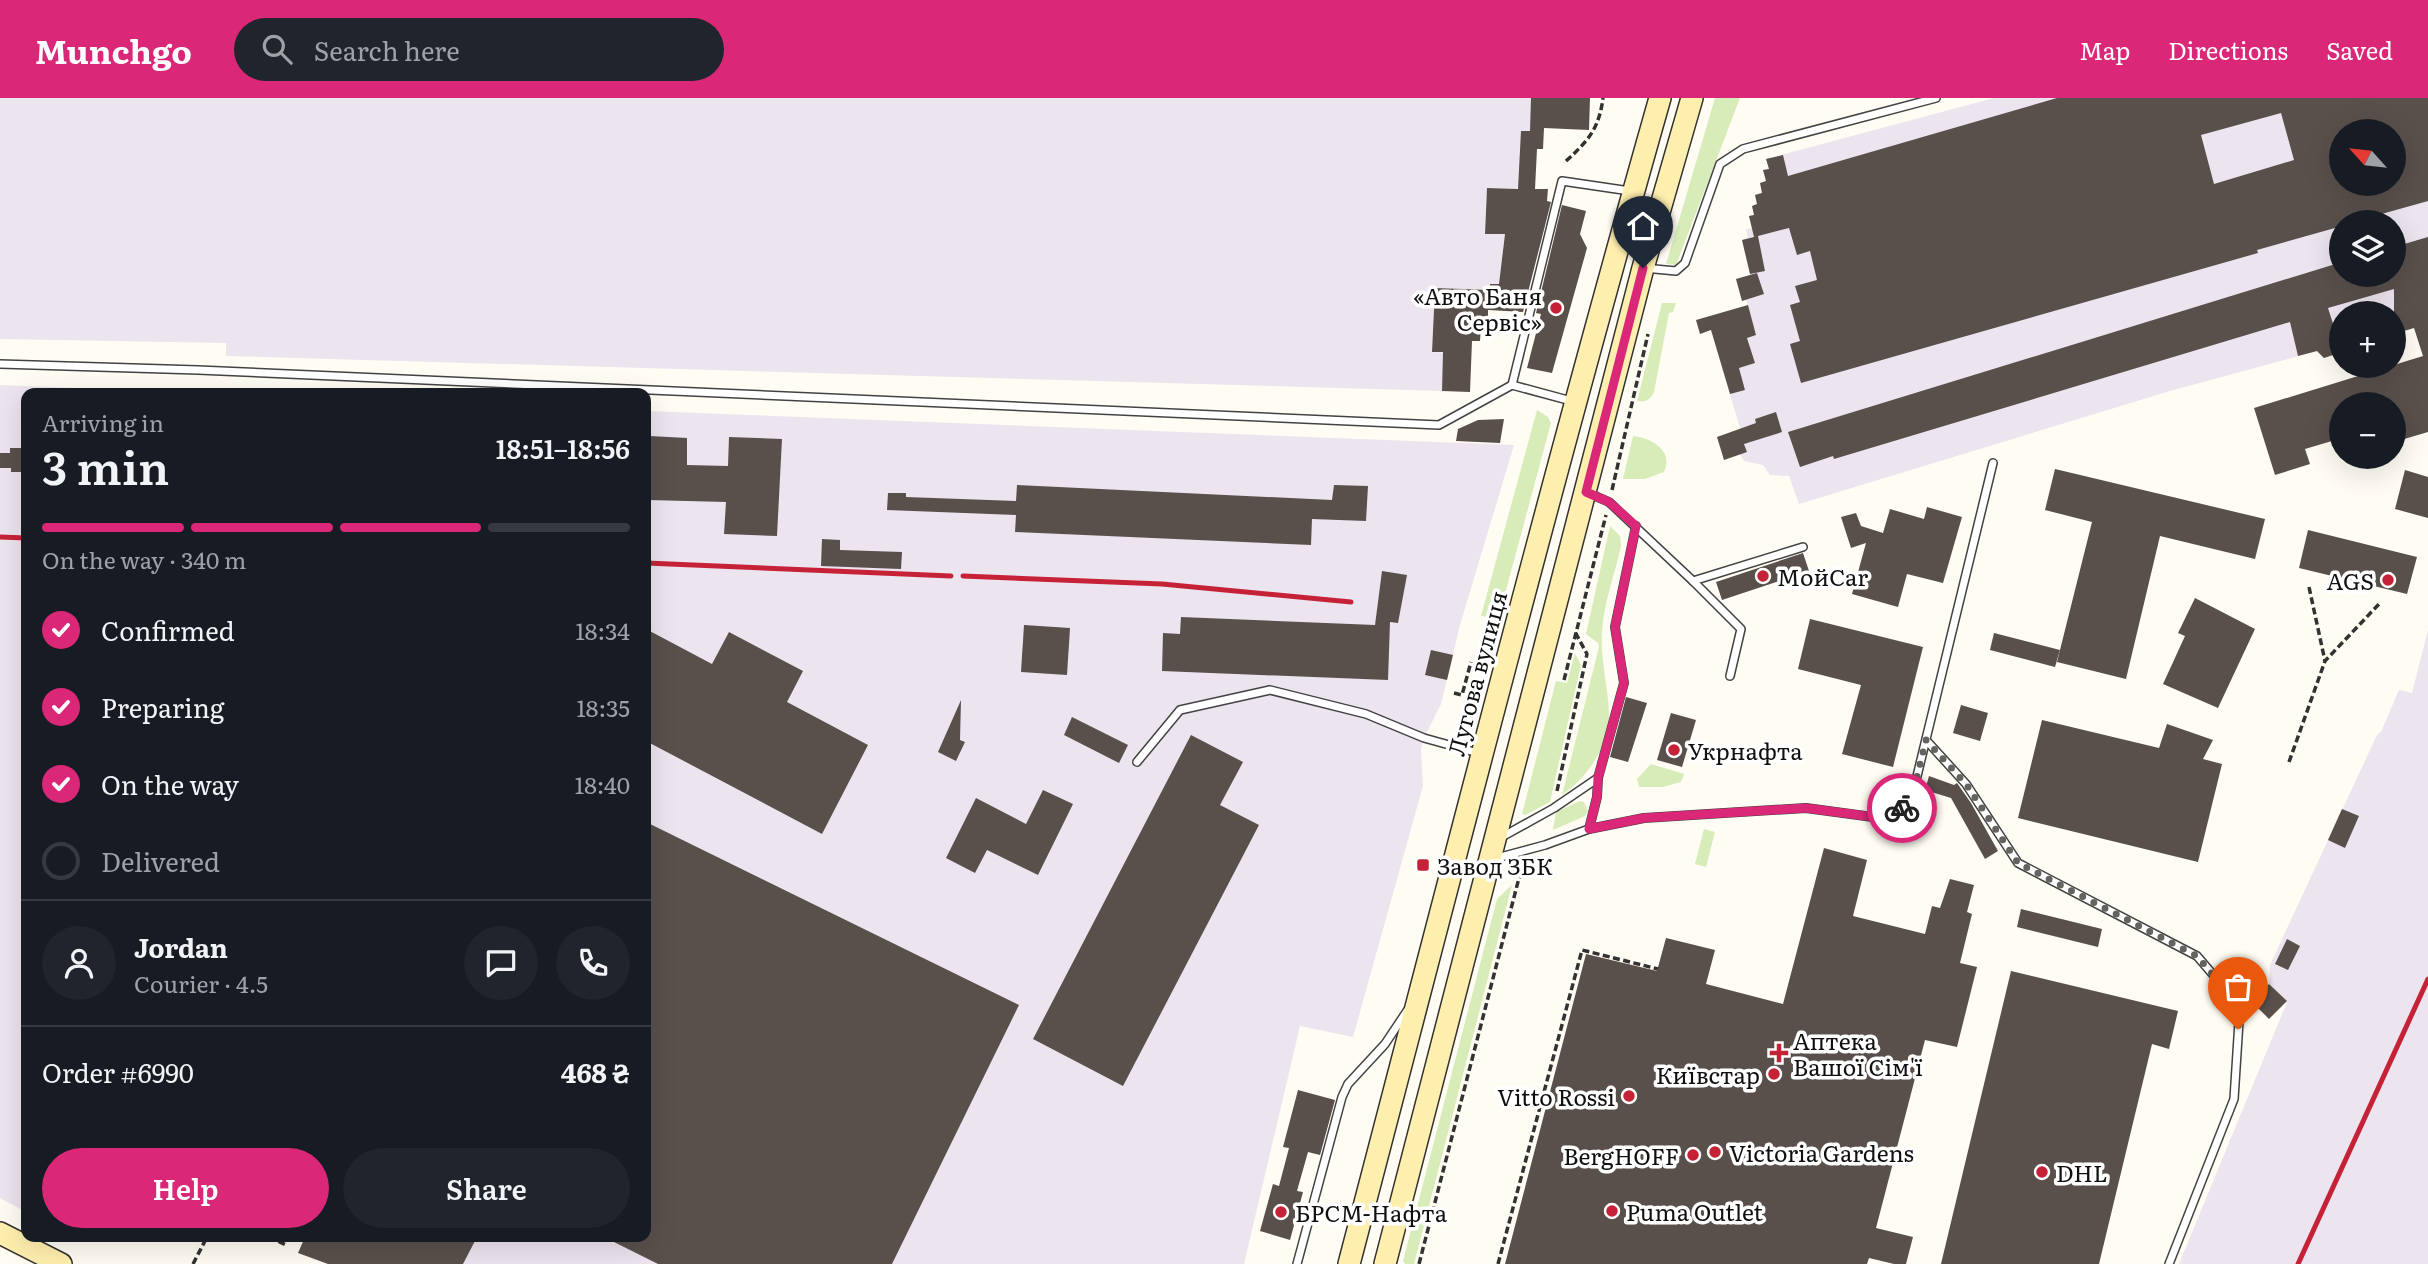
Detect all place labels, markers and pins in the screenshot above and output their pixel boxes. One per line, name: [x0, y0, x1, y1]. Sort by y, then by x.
pin: [1613, 196, 1673, 268]
place label: «Авто Баня Сервіс»: [1413, 278, 1542, 338]
marker: «Авто Баня Сервіс»: [1548, 300, 1564, 316]
place label: МойCar: [1777, 559, 1868, 593]
place label: AGS: [2327, 563, 2374, 597]
marker: МойCar: [1755, 568, 1771, 584]
marker: AGS: [2380, 572, 2396, 588]
place label: Укрнафта: [1688, 733, 1803, 767]
marker: Укрнафта: [1666, 742, 1682, 758]
place label: Завод ЗБК: [1437, 848, 1553, 882]
marker: Завод ЗБК: [1415, 857, 1431, 873]
pin: [2208, 957, 2268, 1029]
place label: Аптека Вашої Сім'ї: [1793, 1023, 1923, 1083]
marker: Аптека Вашої Сім'ї: [1771, 1045, 1787, 1061]
place label: Київстар: [1656, 1057, 1760, 1091]
marker: Київстар: [1766, 1066, 1782, 1082]
place label: Vitto Rossi: [1497, 1079, 1615, 1113]
marker: Vitto Rossi: [1621, 1088, 1637, 1104]
place label: Victoria Gardens: [1729, 1135, 1914, 1169]
place label: BergHOFF: [1563, 1138, 1679, 1172]
marker: Victoria Gardens: [1707, 1144, 1723, 1160]
marker: BergHOFF: [1685, 1147, 1701, 1163]
place label: DHL: [2056, 1155, 2108, 1189]
marker: DHL: [2034, 1164, 2050, 1180]
place label: Puma Outlet: [1626, 1194, 1763, 1228]
place label: БРСМ-Нафта: [1295, 1195, 1448, 1229]
marker: Puma Outlet: [1604, 1203, 1620, 1219]
marker: БРСМ-Нафта: [1273, 1204, 1289, 1220]

